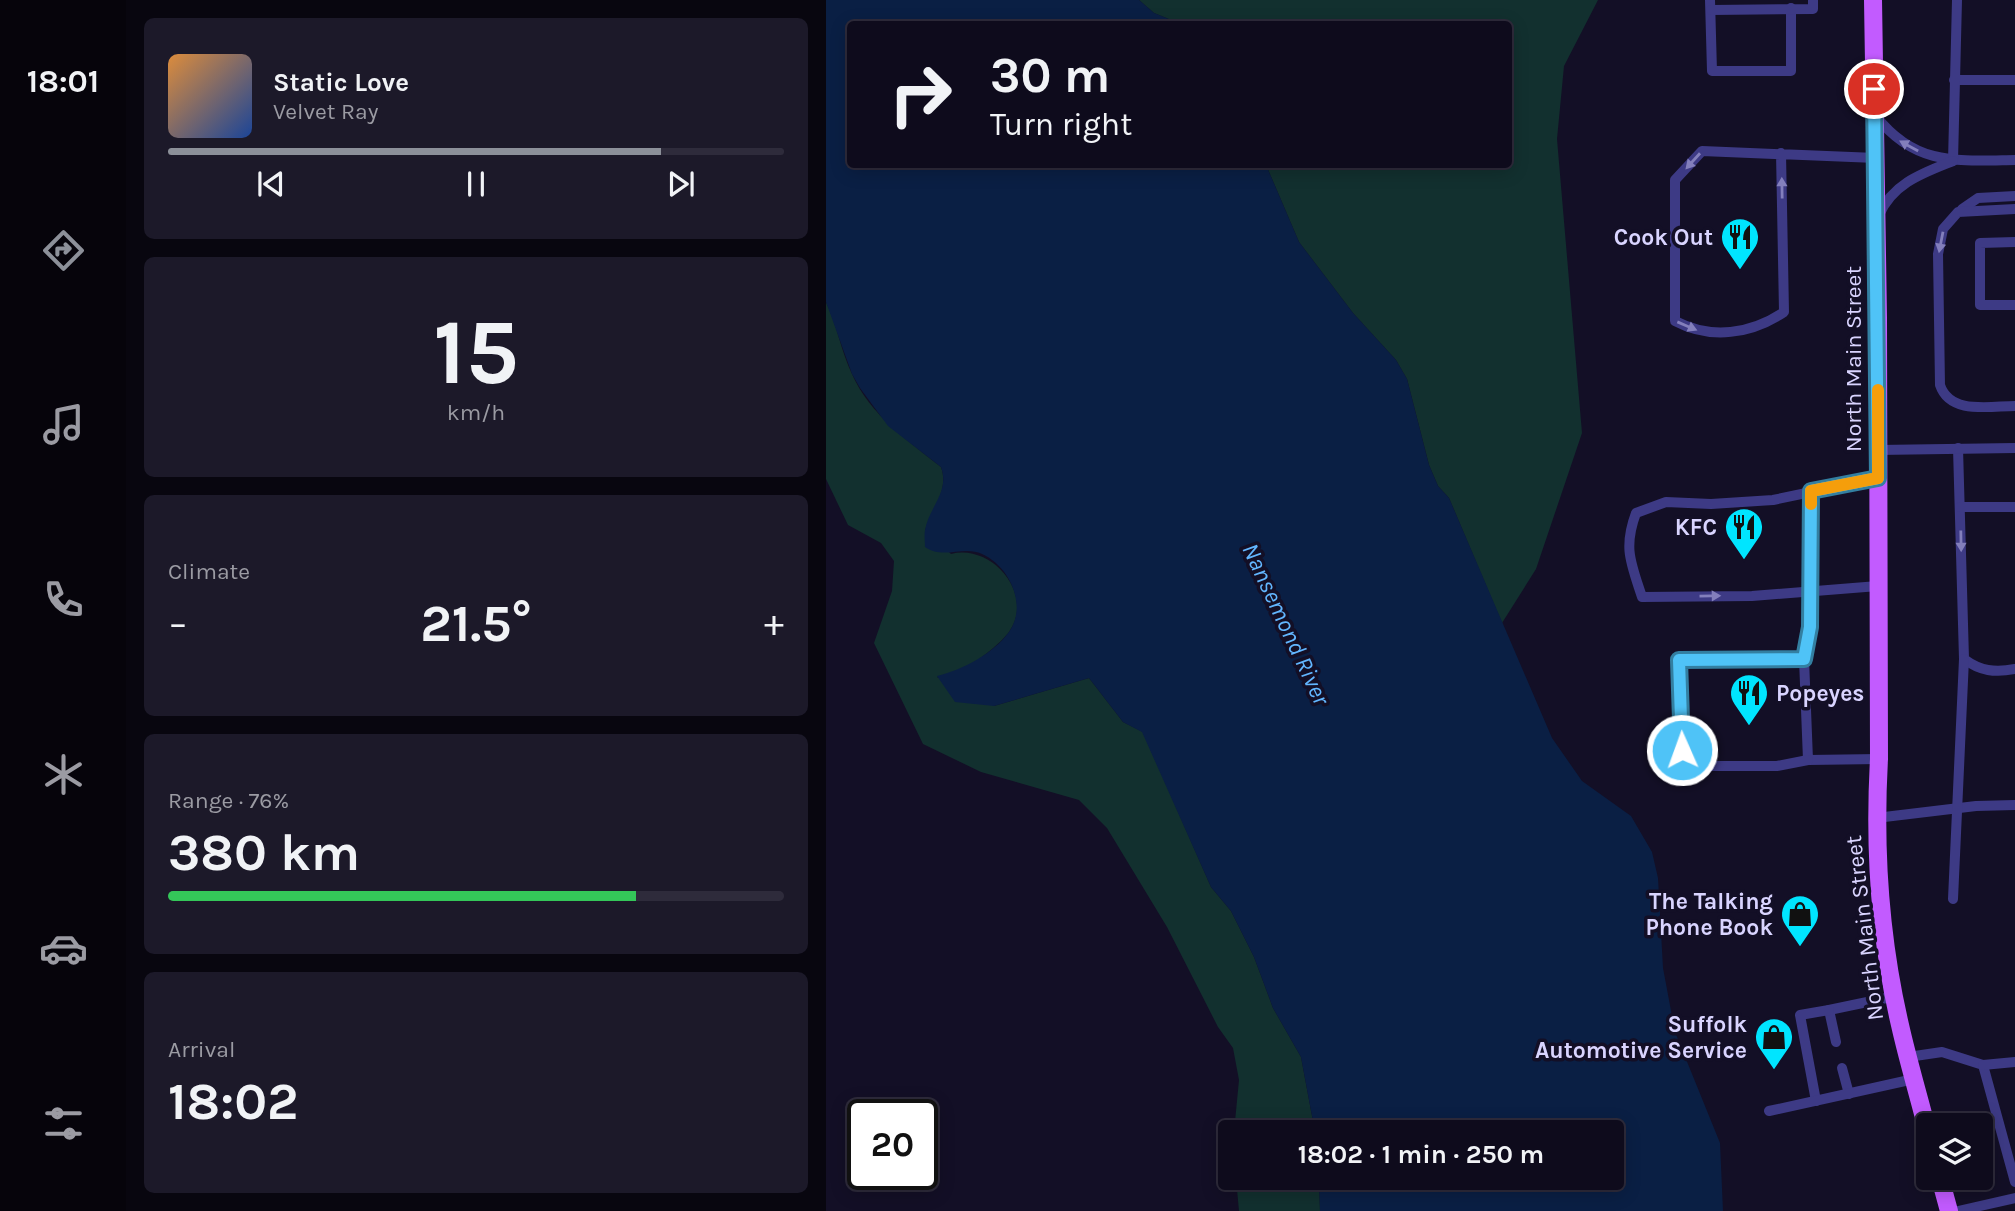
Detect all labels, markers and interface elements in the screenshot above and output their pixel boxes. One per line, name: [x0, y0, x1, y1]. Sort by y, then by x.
text: 30 m: [990, 47, 1110, 104]
icon: right: [875, 49, 966, 140]
pin: [1844, 59, 1904, 119]
text: 18:01: [27, 63, 99, 100]
text: Static Love: [273, 67, 409, 98]
icon: arrive: [1855, 70, 1893, 108]
text: Velvet Ray: [273, 98, 378, 125]
text: Turn right: [990, 106, 1132, 143]
one-way arrow: [1899, 141, 1919, 153]
one-way arrow: [1685, 152, 1701, 170]
icon: previous: [252, 165, 290, 203]
icon: pause: [457, 165, 495, 203]
icon: next: [662, 165, 700, 203]
one-way arrow: [1776, 177, 1787, 199]
restaurant icon: Cook Out: [1719, 216, 1761, 271]
place label: Cook Out: [1614, 224, 1713, 251]
icon: directions: [39, 226, 88, 275]
one-way arrow: [1935, 231, 1946, 253]
street label: North Main Street: [1840, 266, 1867, 452]
text: 15: [433, 300, 519, 406]
one-way arrow: [1677, 320, 1697, 332]
text: km/h: [447, 399, 505, 426]
icon: music: [39, 400, 88, 449]
restaurant icon: KFC: [1723, 506, 1765, 561]
place label: KFC: [1675, 514, 1717, 541]
one-way arrow: [1955, 530, 1966, 552]
water label: Nansemond River: [1236, 539, 1336, 710]
text: Climate: [168, 558, 250, 585]
icon: phone: [39, 575, 88, 624]
one-way arrow: [1699, 591, 1721, 602]
text: 21.5°: [420, 593, 532, 654]
text: −: [168, 601, 188, 646]
text: +: [764, 601, 784, 646]
restaurant icon: Popeyes: [1728, 672, 1770, 727]
place label: Popeyes: [1776, 680, 1865, 707]
position arrow: [1645, 713, 1719, 787]
icon: climate: [39, 750, 88, 799]
text: Range · 76%: [168, 787, 289, 814]
text: 380 km: [168, 822, 360, 883]
street label: North Main Street: [1840, 834, 1889, 1022]
place label: The Talking Phone Book: [1645, 888, 1773, 941]
shop icon: The Talking Phone Book: [1779, 893, 1821, 948]
icon: car: [39, 924, 88, 973]
place label: Suffolk Automotive Service: [1535, 1011, 1747, 1064]
shop icon: Suffolk Automotive Service: [1753, 1016, 1795, 1071]
text: Arrival: [168, 1036, 235, 1063]
text: 18:02: [168, 1071, 299, 1132]
icon: filters: [39, 1099, 88, 1148]
speed limit sign: 20: [847, 1099, 938, 1190]
map controls: [1916, 1113, 1993, 1190]
button: layers: [1916, 1113, 1993, 1190]
text: 18:02 · 1 min · 250 m: [1298, 1139, 1544, 1170]

